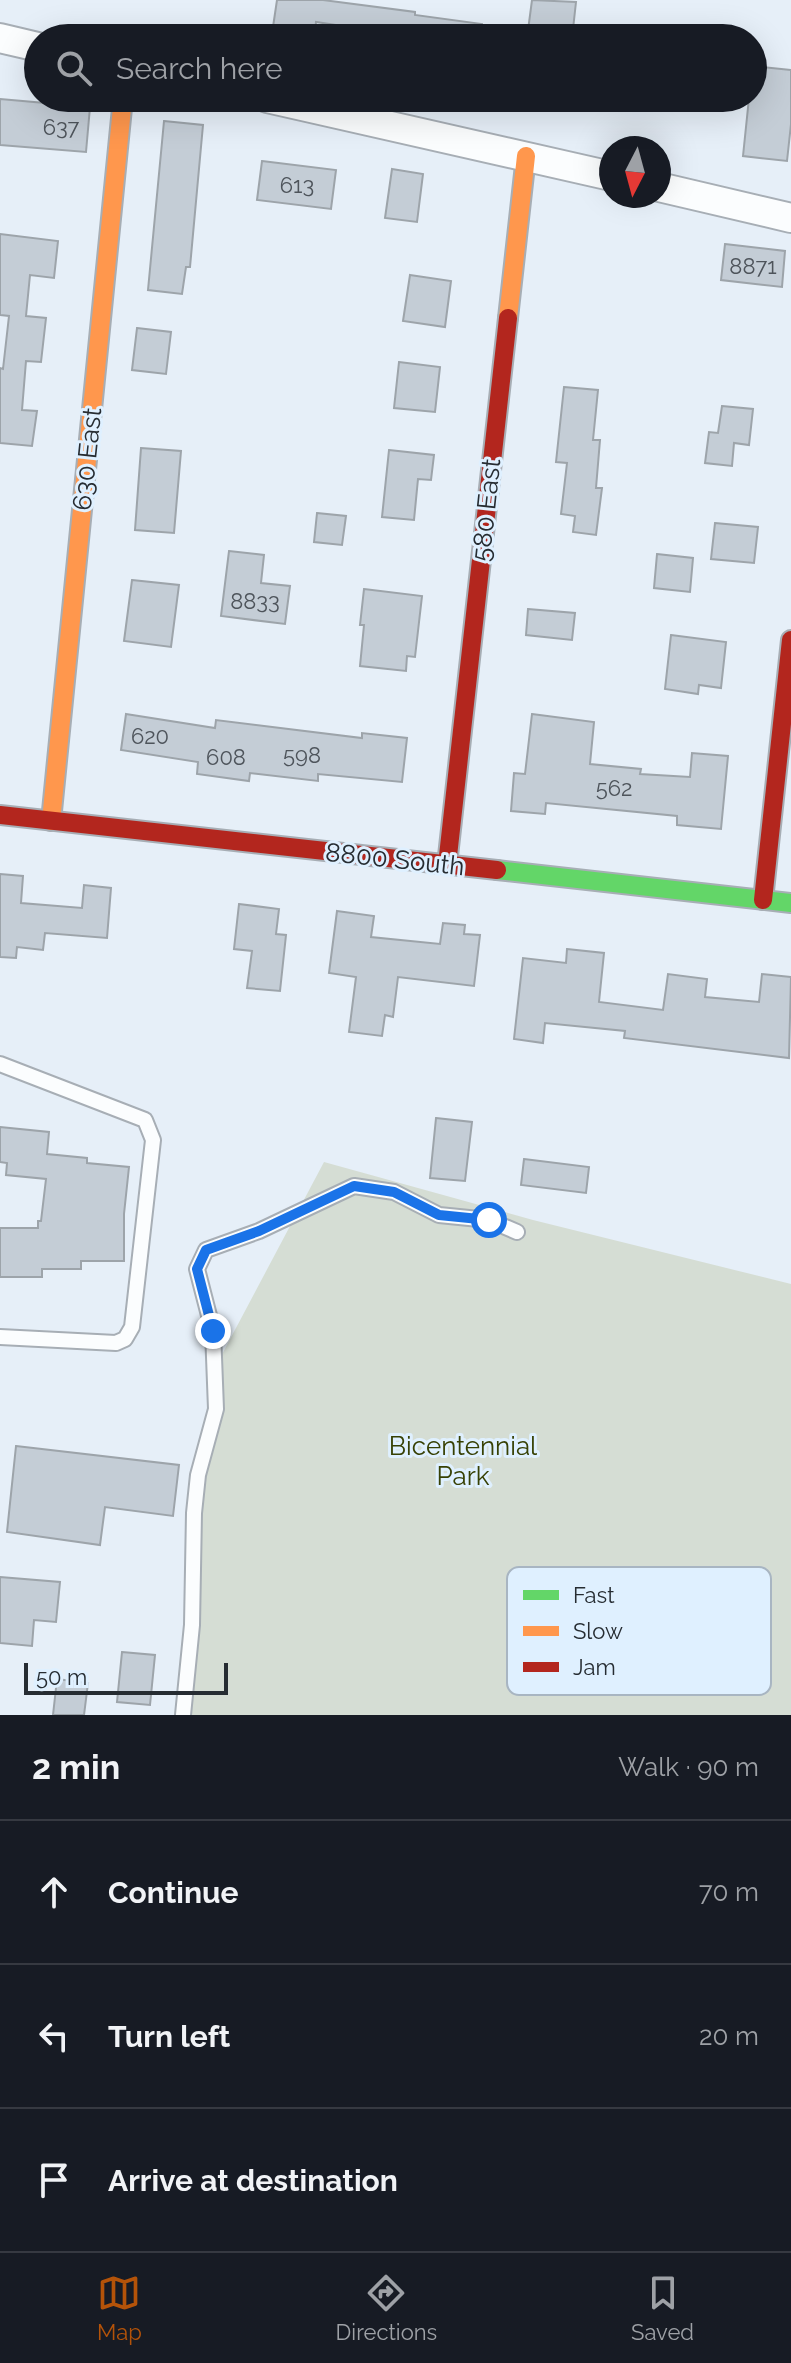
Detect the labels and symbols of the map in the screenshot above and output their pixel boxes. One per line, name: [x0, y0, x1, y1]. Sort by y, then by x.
house number: 637: [43, 114, 80, 140]
north arrow: [599, 136, 671, 208]
house number: 613: [280, 172, 314, 198]
house number: 8871: [729, 253, 777, 279]
street label: 630 East: [67, 406, 107, 512]
street label: 580 East: [466, 457, 506, 563]
house number: 8833: [230, 588, 280, 614]
house number: 620: [131, 723, 169, 749]
house number: 598: [283, 742, 321, 768]
house number: 608: [206, 744, 246, 770]
house number: 562: [596, 775, 632, 801]
street label: 8800 South: [324, 837, 466, 881]
route start: [471, 1202, 507, 1238]
route end: [195, 1313, 231, 1349]
park label: Bicentennial Park: [389, 1431, 538, 1491]
legend: [507, 1567, 771, 1695]
text: Fast: [573, 1582, 615, 1608]
text: Slow: [573, 1618, 623, 1644]
text: Jam: [573, 1654, 616, 1680]
scale bar: [24, 1659, 228, 1695]

